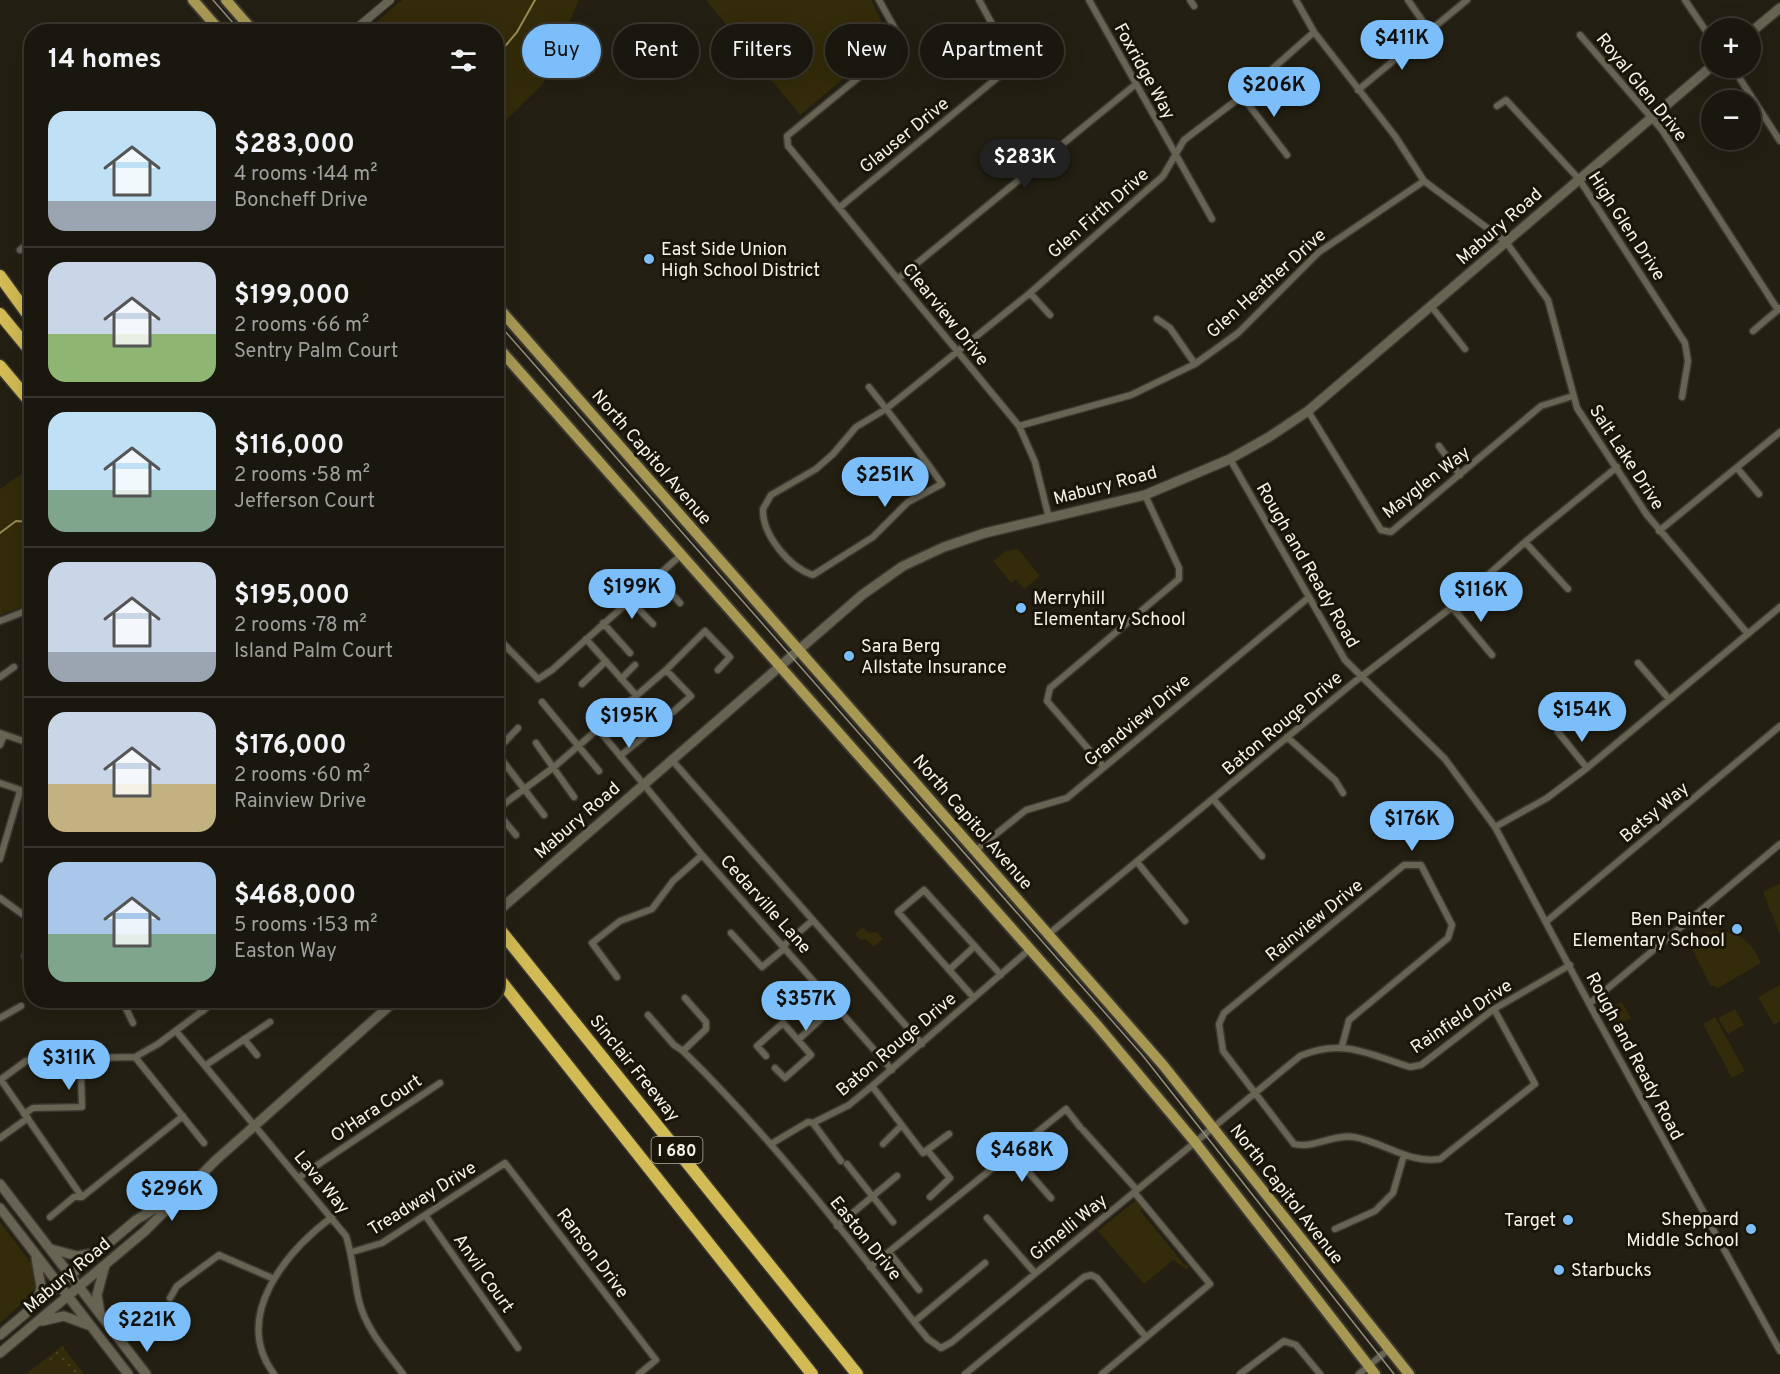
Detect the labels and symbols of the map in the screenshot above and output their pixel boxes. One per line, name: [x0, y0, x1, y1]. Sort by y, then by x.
street label: Foxridge Way: [1108, 20, 1180, 124]
pin: $411K: [1360, 20, 1444, 71]
street label: Royal Glen Drive: [1590, 29, 1692, 147]
pin: $206K: [1232, 67, 1316, 118]
street label: Glauser Drive: [855, 93, 954, 179]
pin: $283K: [983, 139, 1067, 190]
street label: Glen Firth Drive: [1044, 164, 1154, 264]
street label: High Glen Drive: [1582, 168, 1670, 286]
street label: Mabury Road: [1452, 184, 1548, 271]
street label: Glen Heather Drive: [1202, 224, 1332, 344]
place label: East Side Union High School District: [661, 239, 820, 283]
marker: East Side Union High School District: [642, 252, 656, 266]
street label: Clearview Drive: [896, 259, 993, 371]
street label: North Capitol Avenue: [586, 386, 716, 530]
street label: Salt Lake Drive: [1583, 401, 1668, 515]
street label: Mayglen Way: [1378, 442, 1475, 525]
pin: $251K: [843, 457, 927, 508]
street label: Mabury Road: [1051, 462, 1160, 511]
street label: Rough and Ready Road: [1250, 479, 1363, 652]
pin: $199K: [590, 569, 674, 620]
pin: $116K: [1439, 572, 1523, 623]
place label: Merryhill Elementary School: [1033, 588, 1186, 632]
marker: Merryhill Elementary School: [1014, 601, 1028, 615]
place label: Sara Berg Allstate Insurance: [861, 636, 1007, 680]
marker: Sara Berg Allstate Insurance: [842, 649, 856, 663]
street label: Baton Rouge Drive: [1218, 667, 1348, 781]
street label: Grandview Drive: [1080, 670, 1196, 772]
pin: $154K: [1540, 692, 1624, 743]
pin: $195K: [587, 698, 671, 749]
street label: North Capitol Avenue: [907, 751, 1037, 895]
street label: Mabury Road: [530, 778, 626, 865]
street label: Betsy Way: [1616, 778, 1694, 849]
pin: $176K: [1370, 801, 1454, 852]
street label: Cedarville Lane: [714, 851, 815, 959]
street label: Rainview Drive: [1261, 875, 1368, 968]
place label: Ben Painter Elementary School: [1572, 909, 1725, 953]
marker: Ben Painter Elementary School: [1730, 922, 1744, 936]
street label: Rough and Ready Road: [1580, 969, 1688, 1145]
street label: Rainfield Drive: [1407, 975, 1517, 1060]
pin: $357K: [764, 981, 848, 1032]
street label: Baton Rouge Drive: [832, 988, 962, 1102]
street label: Sinclair Freeway: [584, 1011, 684, 1127]
pin: $311K: [27, 1040, 111, 1091]
street label: O'Hara Court: [327, 1070, 427, 1148]
street label: North Capitol Avenue: [1224, 1120, 1348, 1270]
pin: $468K: [980, 1132, 1064, 1183]
road number: I 680: [652, 1137, 702, 1163]
street label: Lava Way: [288, 1147, 354, 1219]
street label: Treadway Drive: [364, 1157, 481, 1242]
pin: $296K: [130, 1171, 214, 1222]
street label: Gimelli Way: [1025, 1190, 1113, 1267]
street label: Easton Drive: [824, 1192, 906, 1286]
street label: Ranson Drive: [550, 1204, 633, 1303]
place label: Sheppard Middle School: [1626, 1209, 1739, 1253]
place label: Target: [1504, 1210, 1556, 1233]
marker: Target: [1561, 1213, 1575, 1227]
marker: Sheppard Middle School: [1744, 1222, 1758, 1236]
street label: Anvil Court: [447, 1230, 518, 1318]
street label: Mabury Road: [20, 1233, 116, 1319]
place label: Starbucks: [1571, 1260, 1652, 1283]
marker: Starbucks: [1552, 1263, 1566, 1277]
pin: $221K: [105, 1302, 189, 1353]

